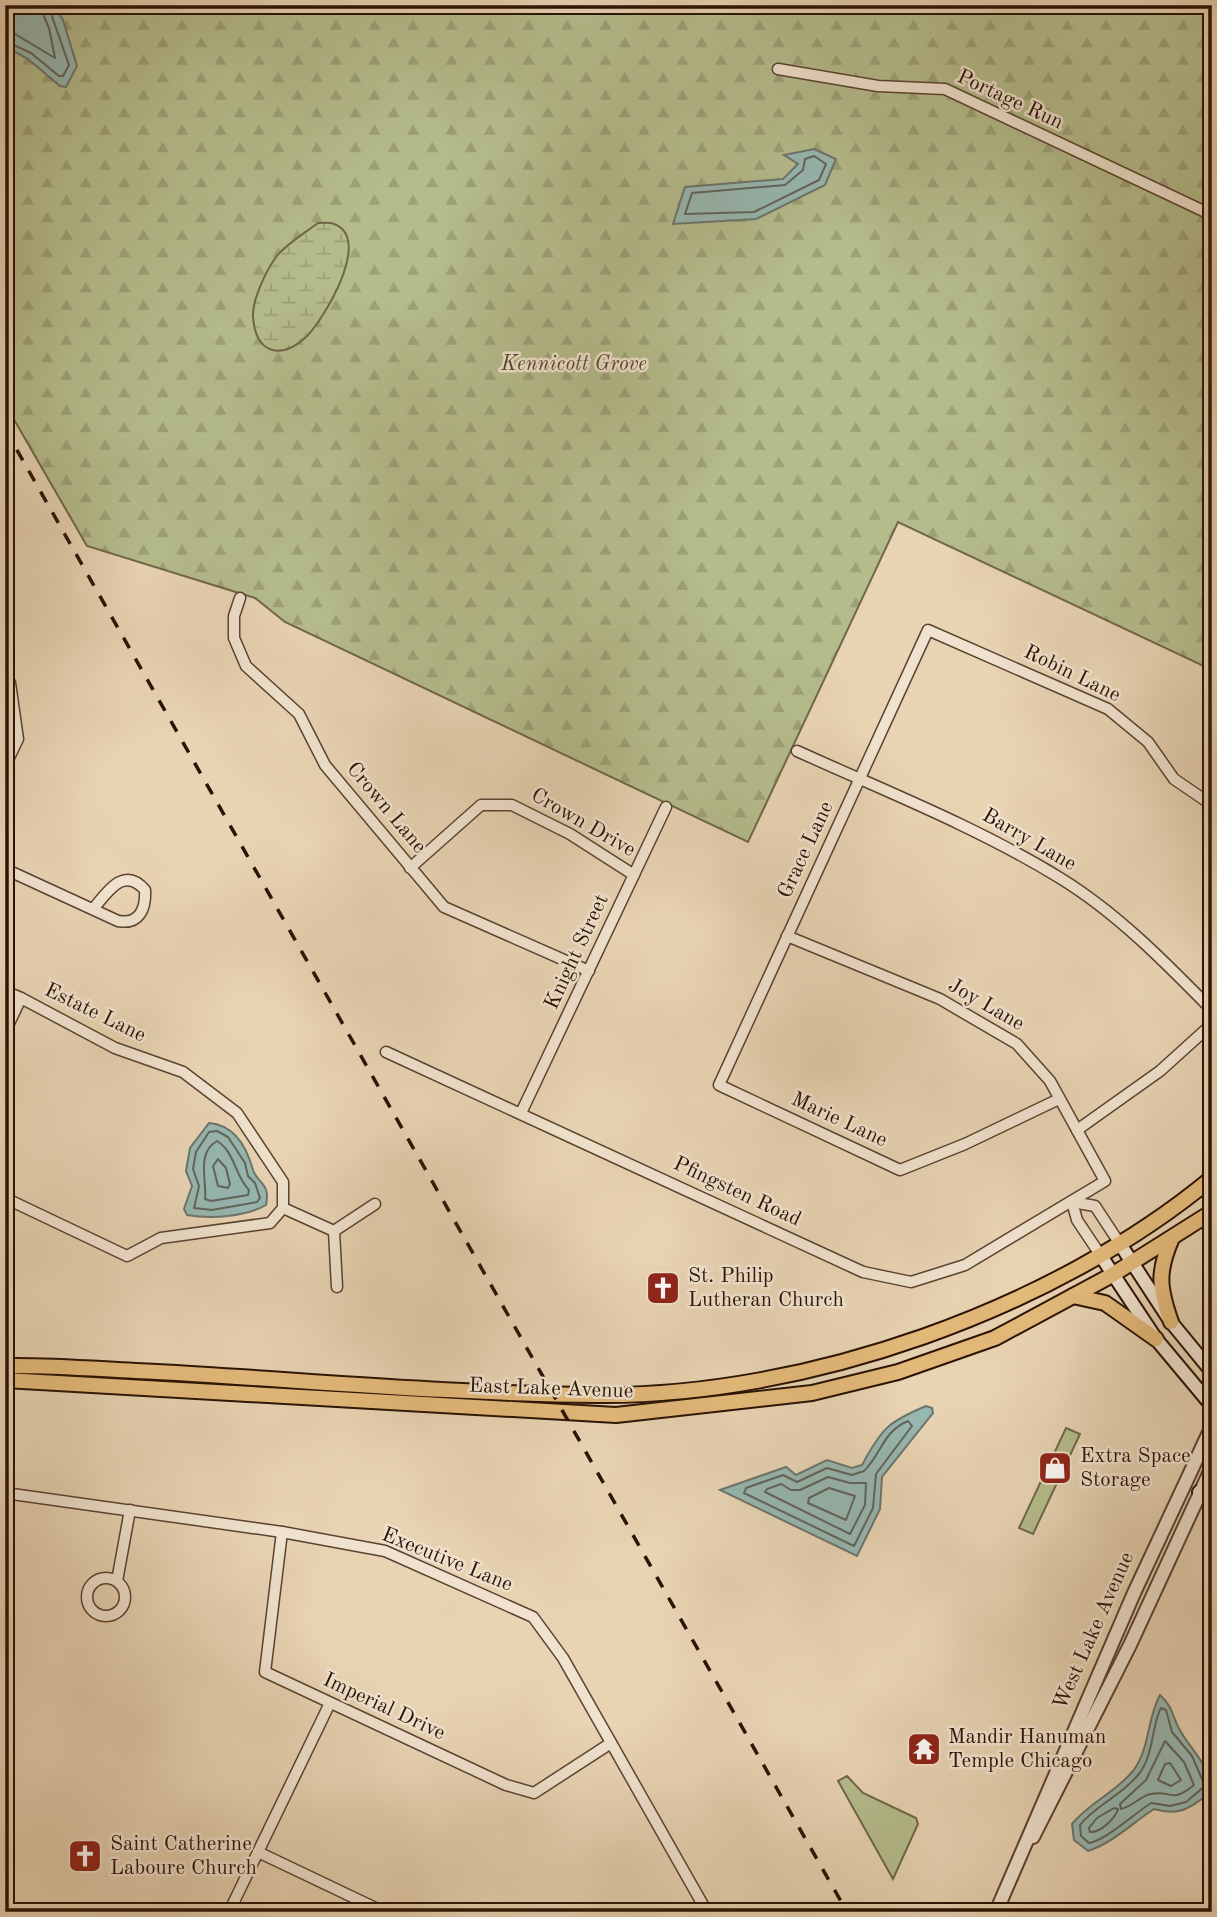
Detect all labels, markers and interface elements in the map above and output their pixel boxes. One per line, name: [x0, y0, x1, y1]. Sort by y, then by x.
street label: Portage Run: [954, 66, 1066, 134]
park label: Kennicott Grove: [500, 354, 647, 375]
street label: Robin Lane: [1020, 642, 1124, 706]
street label: Crown Lane: [342, 758, 430, 858]
street label: Crown Drive: [527, 785, 639, 861]
street label: Grace Lane: [774, 798, 838, 902]
street label: Barry Lane: [978, 805, 1080, 875]
street label: Knight Street: [541, 891, 613, 1013]
street label: Joy Lane: [944, 975, 1028, 1035]
street label: Estate Lane: [41, 980, 149, 1046]
street label: Marie Lane: [788, 1089, 890, 1151]
street label: Pfingsten Road: [670, 1153, 804, 1231]
place label: St. Philip Lutheran Church: [688, 1266, 844, 1311]
church icon: St. Philip Lutheran Church: [644, 1269, 682, 1307]
street label: East Lake Avenue: [468, 1376, 634, 1402]
place label: Extra Space Storage: [1080, 1446, 1191, 1491]
shop icon: Extra Space Storage: [1036, 1449, 1074, 1487]
street label: Executive Lane: [379, 1524, 515, 1596]
street label: West Lake Avenue: [1050, 1549, 1138, 1713]
street label: Imperial Drive: [320, 1670, 448, 1744]
place label: Mandir Hanuman Temple Chicago: [948, 1727, 1106, 1772]
temple icon: Mandir Hanuman Temple Chicago: [905, 1730, 943, 1768]
place label: Saint Catherine Laboure Church: [110, 1834, 257, 1879]
church icon: Saint Catherine Laboure Church: [66, 1837, 104, 1875]

